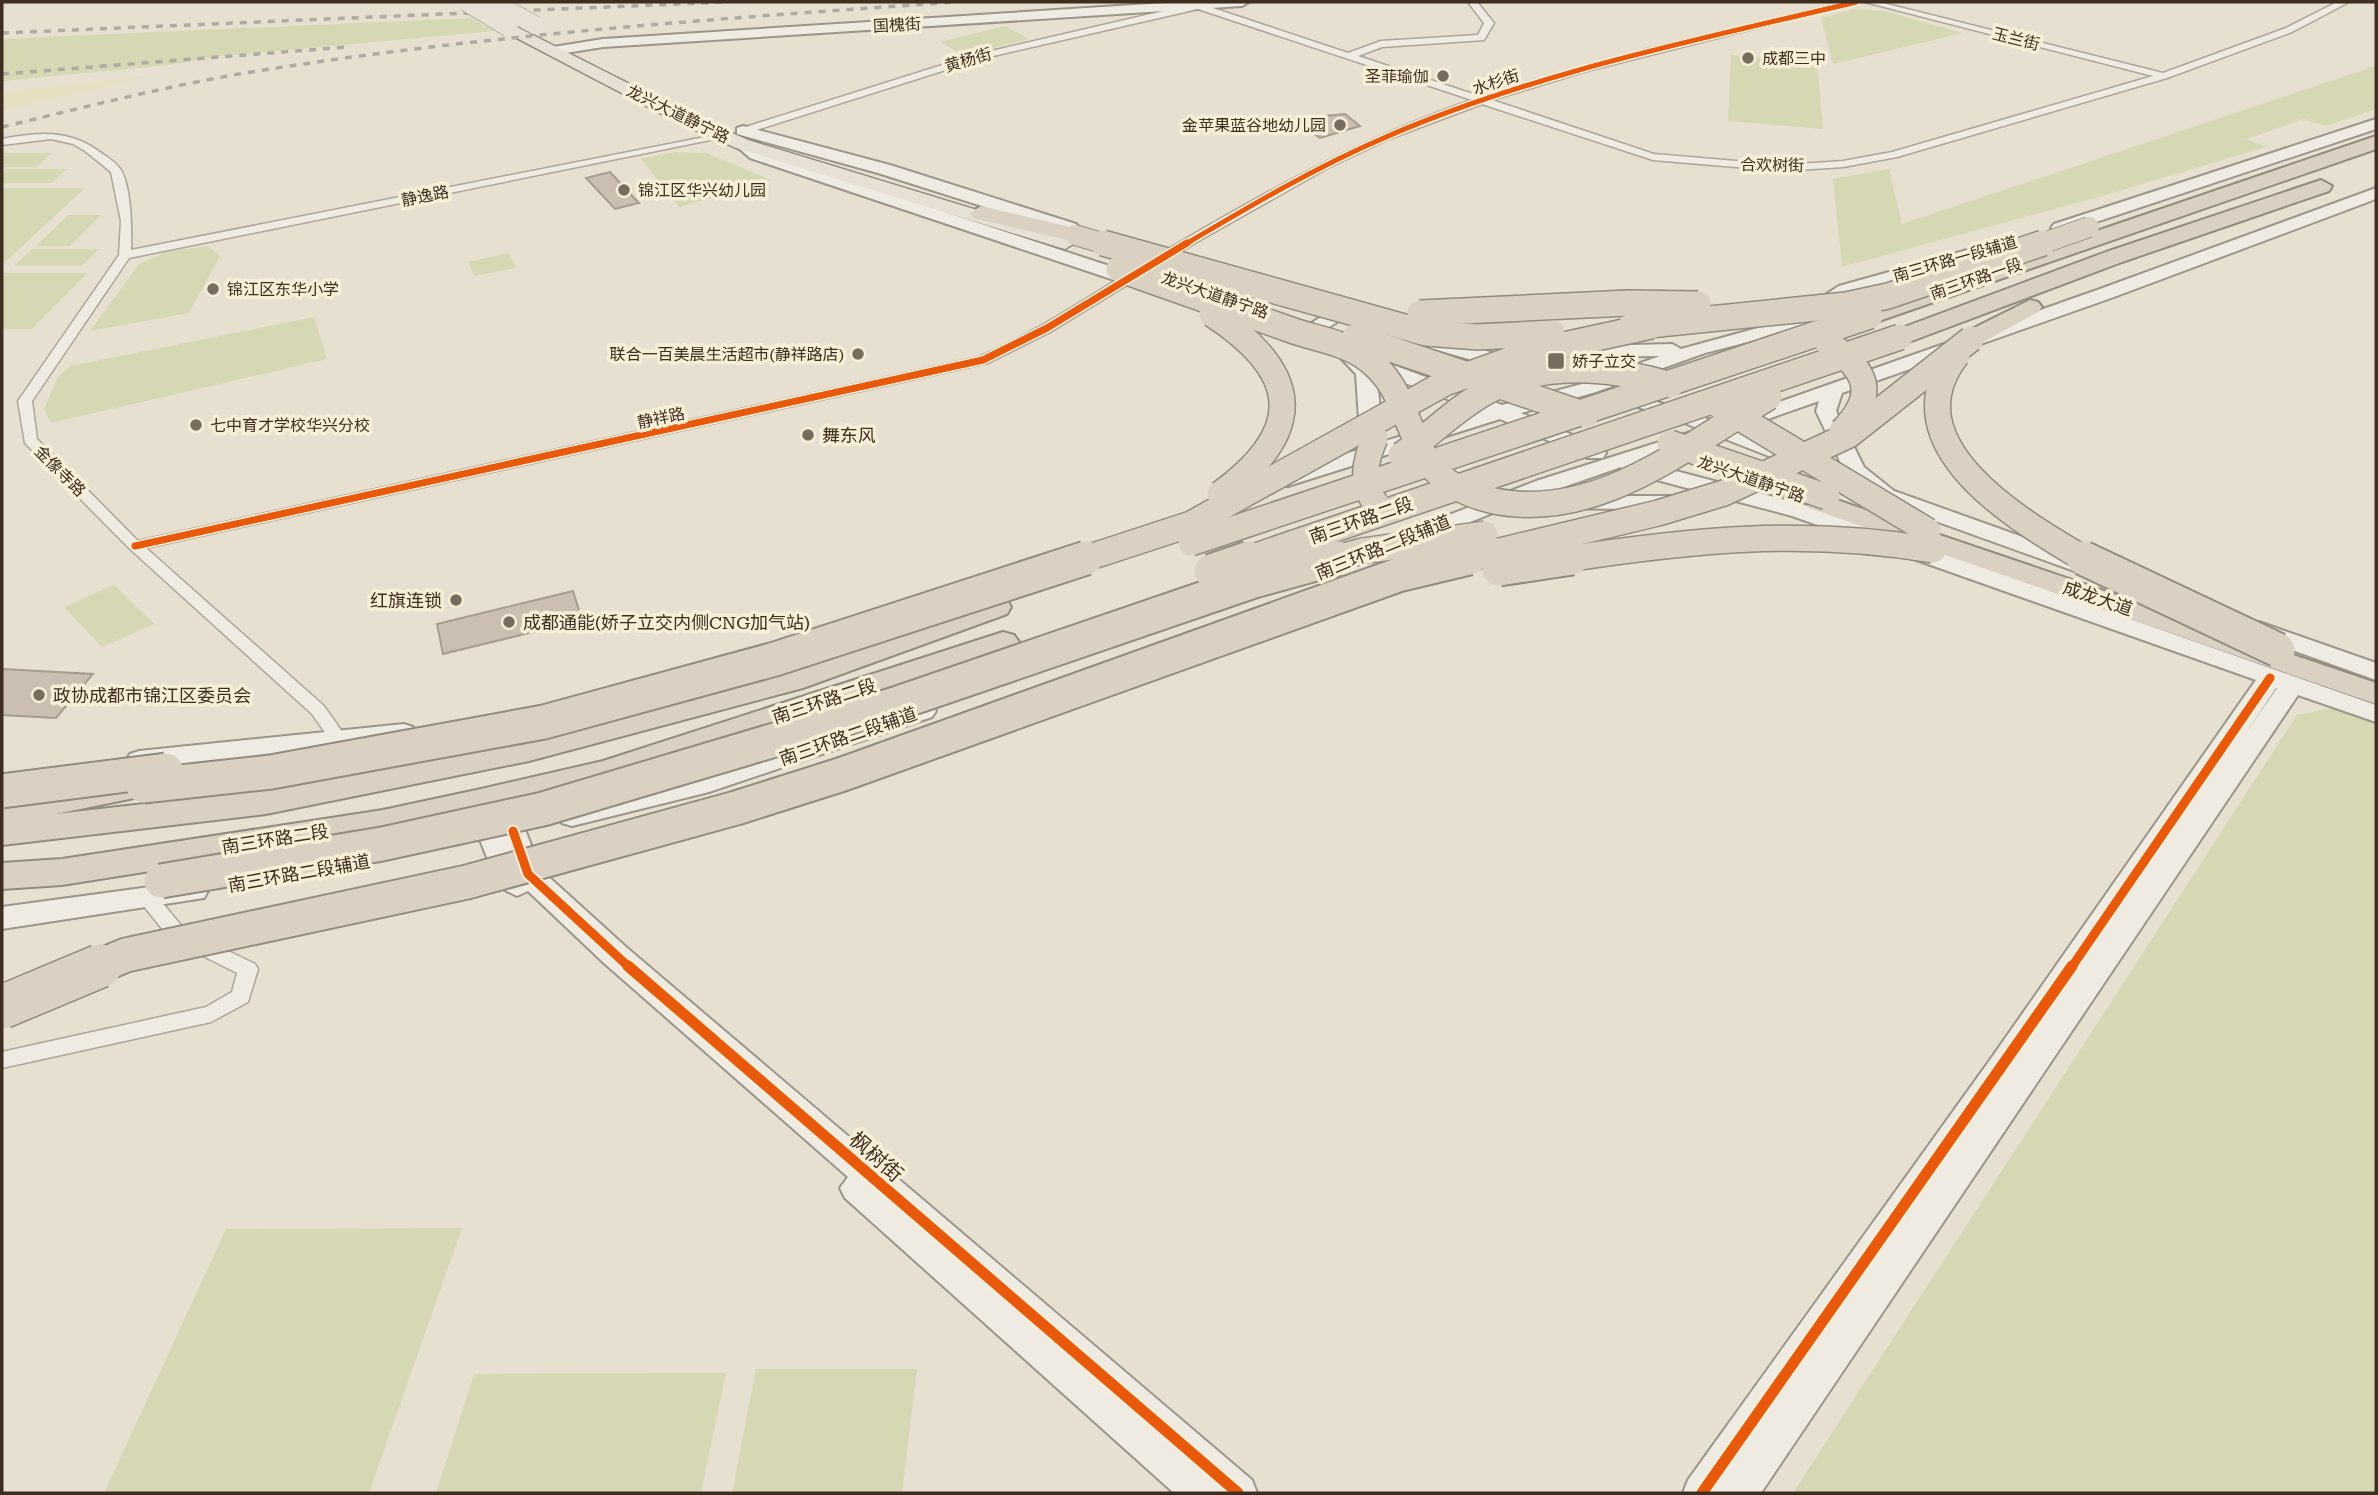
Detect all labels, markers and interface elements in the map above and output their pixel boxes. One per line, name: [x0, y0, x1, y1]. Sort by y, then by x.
street label: 国槐街: [873, 14, 921, 36]
street label: 玉兰街: [1990, 24, 2042, 54]
street label: 黄杨街: [942, 44, 994, 76]
place label: 成都三中: [1762, 49, 1826, 68]
marker: 成都三中: [1740, 50, 1756, 66]
street label: 水杉街: [1470, 66, 1522, 98]
place label: 圣菲瑜伽: [1365, 67, 1429, 86]
marker: 圣菲瑜伽: [1435, 68, 1451, 84]
street label: 龙兴大道静宁路: [623, 81, 733, 147]
place label: 金苹果蓝谷地幼儿园: [1182, 116, 1326, 135]
marker: 金苹果蓝谷地幼儿园: [1332, 117, 1348, 133]
street label: 合欢树街: [1740, 155, 1804, 175]
place label: 锦江区华兴幼儿园: [638, 181, 766, 200]
street label: 静逸路: [400, 182, 450, 210]
marker: 锦江区华兴幼儿园: [616, 182, 632, 198]
street label: 南三环路一段辅道: [1891, 232, 2019, 286]
street label: 南三环路一段: [1927, 254, 2025, 304]
street label: 龙兴大道静宁路: [1159, 268, 1271, 322]
place label: 锦江区东华小学: [227, 280, 339, 299]
marker: 锦江区东华小学: [205, 281, 221, 297]
place label: 联合一百美晨生活超市(静祥路店): [610, 345, 844, 364]
marker: 联合一百美晨生活超市(静祥路店): [850, 346, 866, 362]
marker: 娇子立交: [1546, 351, 1566, 371]
place label: 娇子立交: [1572, 352, 1636, 371]
street label: 静祥路: [636, 404, 686, 432]
place label: 七中育才学校华兴分校: [210, 416, 370, 435]
marker: 七中育才学校华兴分校: [188, 417, 204, 433]
place label: 舞东风: [822, 425, 876, 446]
marker: 舞东风: [800, 427, 816, 443]
street label: 金像寺路: [31, 442, 89, 500]
street label: 龙兴大道静宁路: [1695, 452, 1807, 506]
street label: 南三环路二段: [1307, 492, 1415, 548]
street label: 南三环路二段辅道: [1312, 510, 1454, 584]
street label: 成龙大道: [2061, 576, 2135, 620]
place label: 红旗连锁: [370, 590, 442, 611]
marker: 红旗连锁: [448, 592, 464, 608]
place label: 成都通能(娇子立交内侧CNG加气站): [523, 612, 810, 633]
marker: 成都通能(娇子立交内侧CNG加气站): [501, 614, 517, 630]
street label: 南三环路二段: [769, 674, 879, 728]
place label: 政协成都市锦江区委员会: [53, 685, 251, 706]
marker: 政协成都市锦江区委员会: [31, 687, 47, 703]
street label: 南三环路二段辅道: [777, 703, 919, 769]
street label: 南三环路二段: [220, 820, 330, 858]
street label: 南三环路二段辅道: [226, 850, 372, 896]
street label: 枫树街: [844, 1127, 908, 1187]

